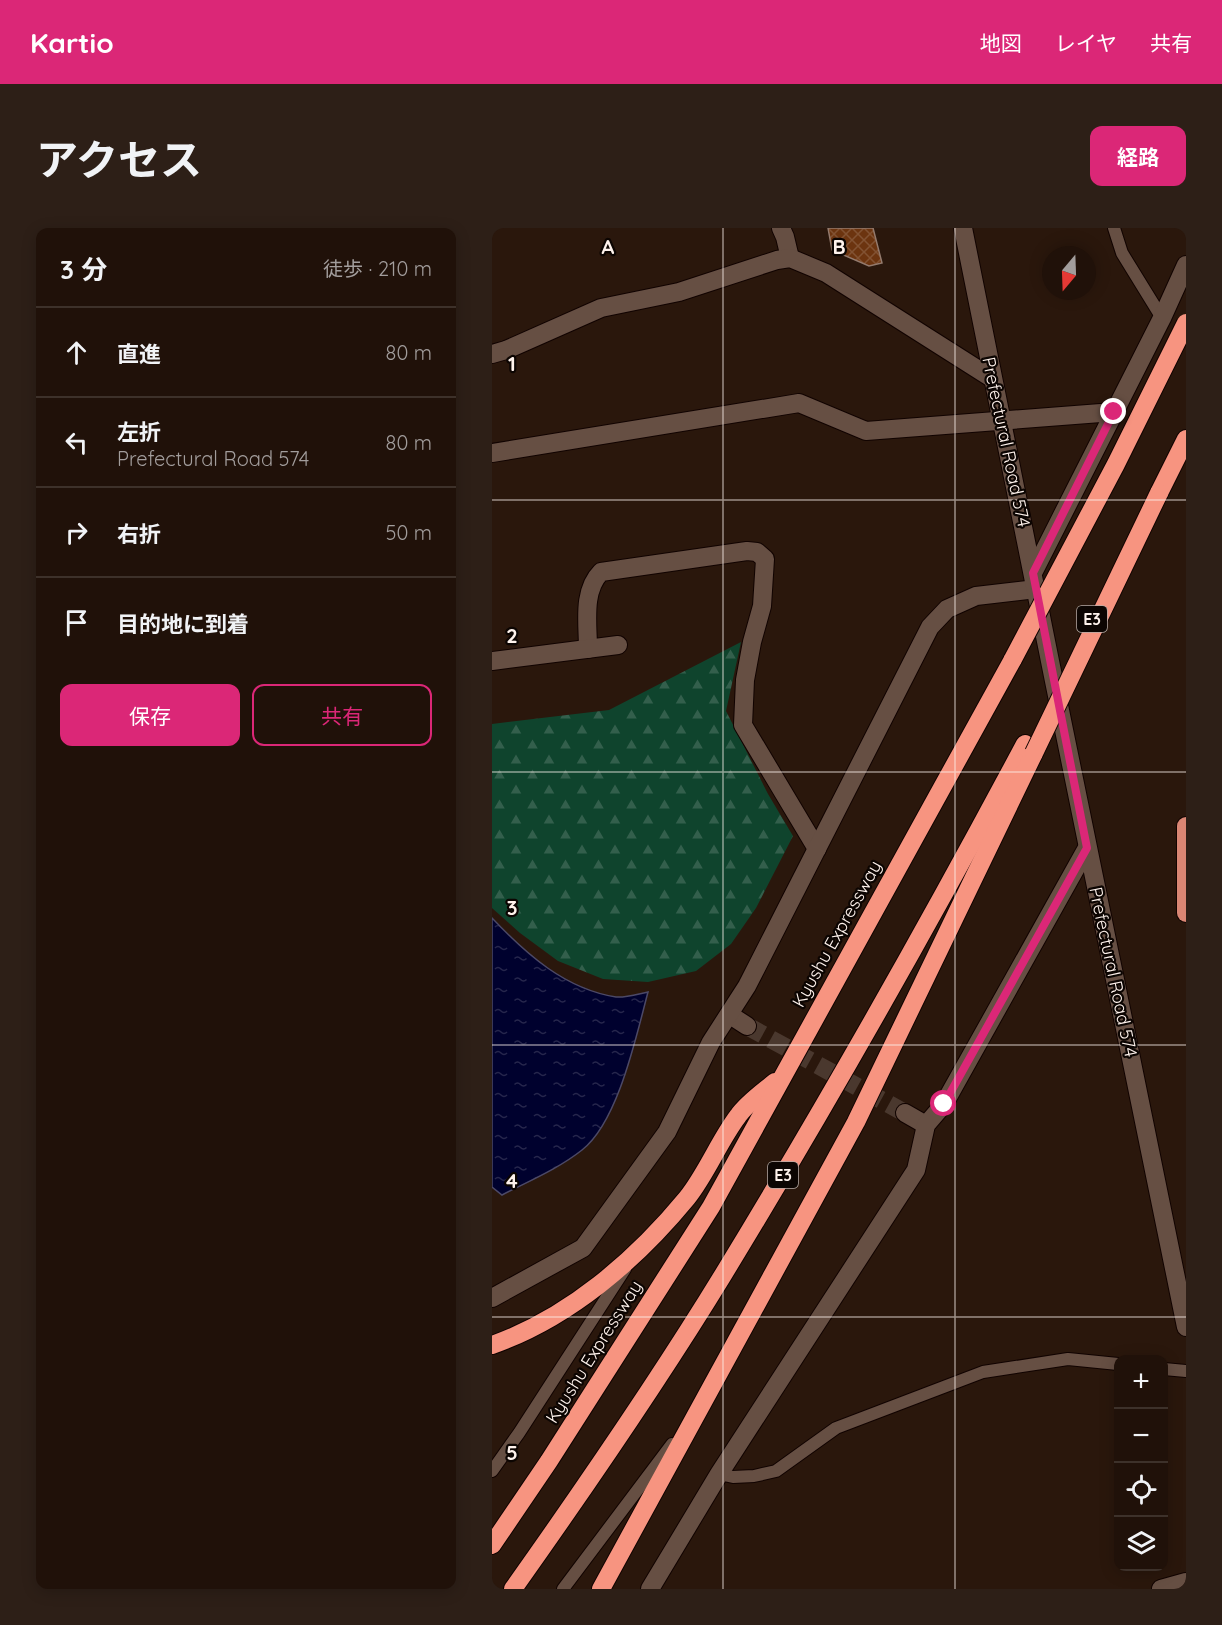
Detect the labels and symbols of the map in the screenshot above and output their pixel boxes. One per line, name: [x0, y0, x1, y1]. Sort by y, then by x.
text: A: [602, 234, 615, 259]
text: B: [832, 234, 846, 259]
north arrow: [1042, 246, 1096, 300]
text: 1: [508, 351, 516, 376]
street label: Prefectural Road 574: [977, 355, 1036, 529]
route end: [1100, 398, 1126, 424]
road number: E3: [1077, 606, 1107, 632]
text: 2: [506, 623, 518, 648]
street label: Kyushu Expressway: [787, 856, 886, 1011]
street label: Prefectural Road 574: [1084, 885, 1143, 1059]
text: 3: [507, 895, 517, 920]
route start: [930, 1090, 956, 1116]
road number: E3: [768, 1162, 798, 1188]
text: 4: [506, 1168, 518, 1193]
street label: Kyushu Expressway: [540, 1276, 647, 1427]
text: 5: [506, 1440, 518, 1465]

